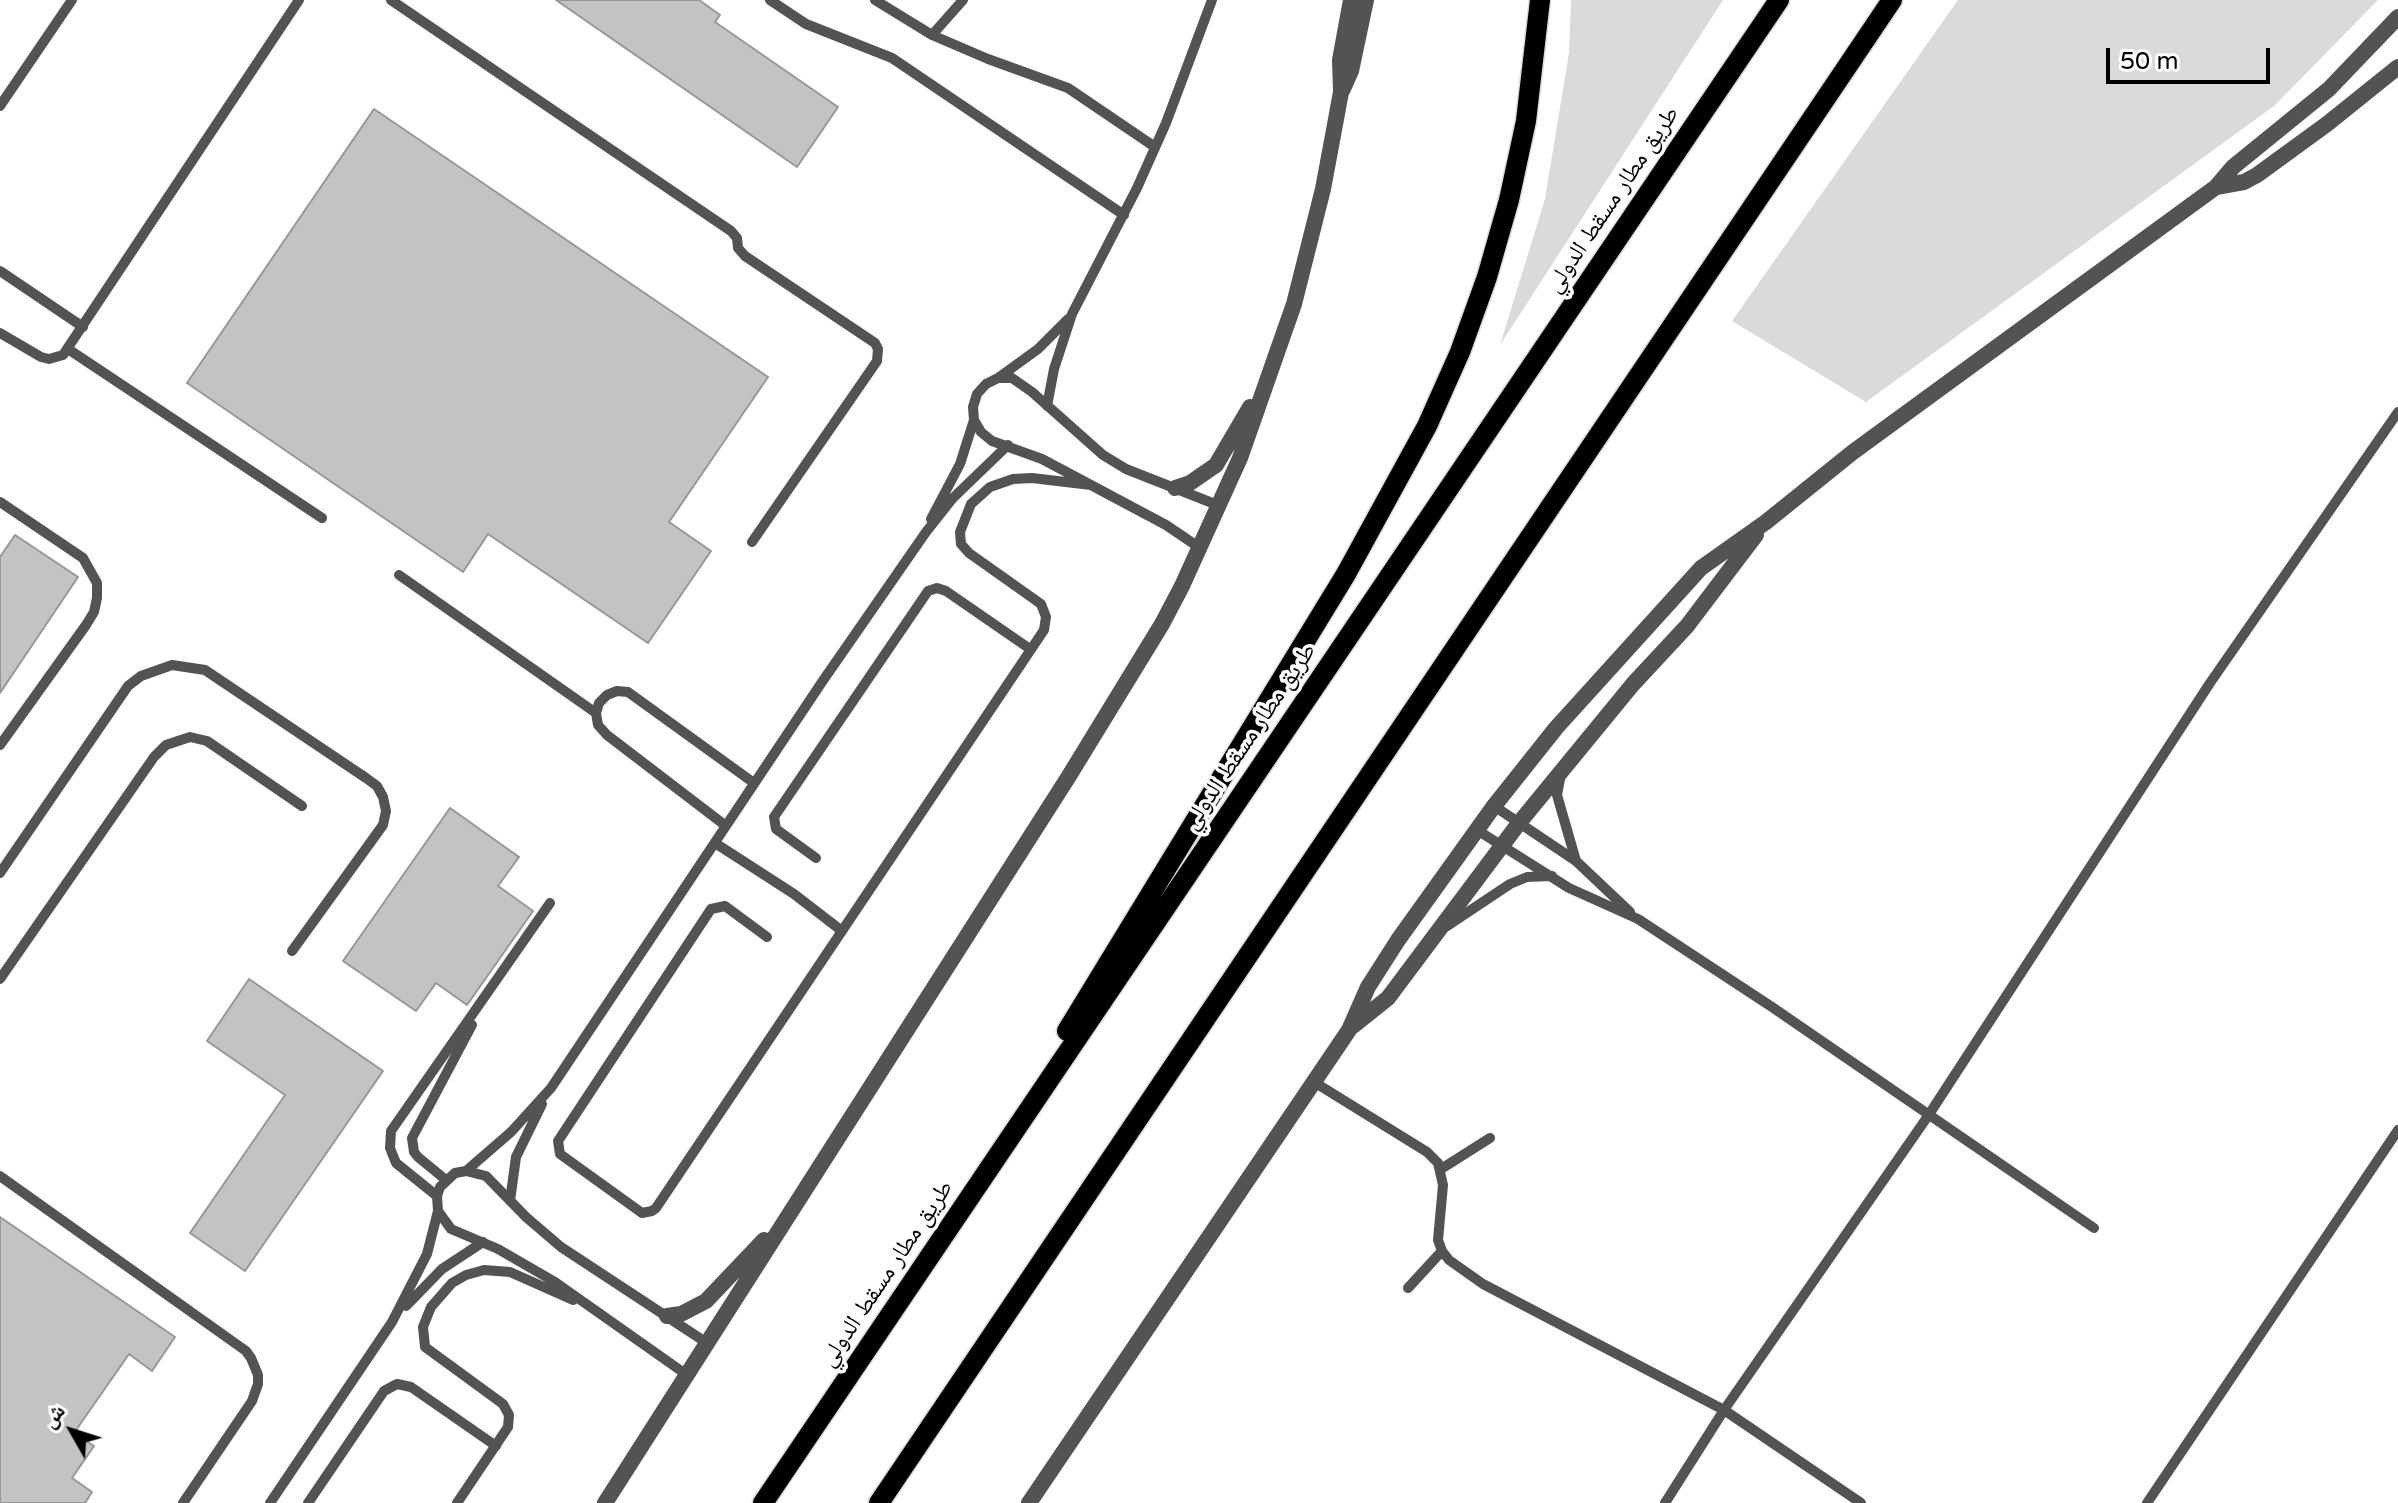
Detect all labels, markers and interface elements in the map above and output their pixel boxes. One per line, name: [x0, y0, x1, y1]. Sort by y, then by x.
scale bar: [2110, 32, 2274, 82]
text: 50 m: [2120, 47, 2178, 76]
street label: طريق مطار مسقط الدولي: [1540, 101, 1686, 299]
street label: طريق مطار مسقط الدولي: [1177, 638, 1323, 836]
street label: طريق مطار مسقط الدولي: [814, 1175, 960, 1373]
north arrow: [32, 1391, 112, 1471]
text: ش: [36, 1399, 71, 1433]

